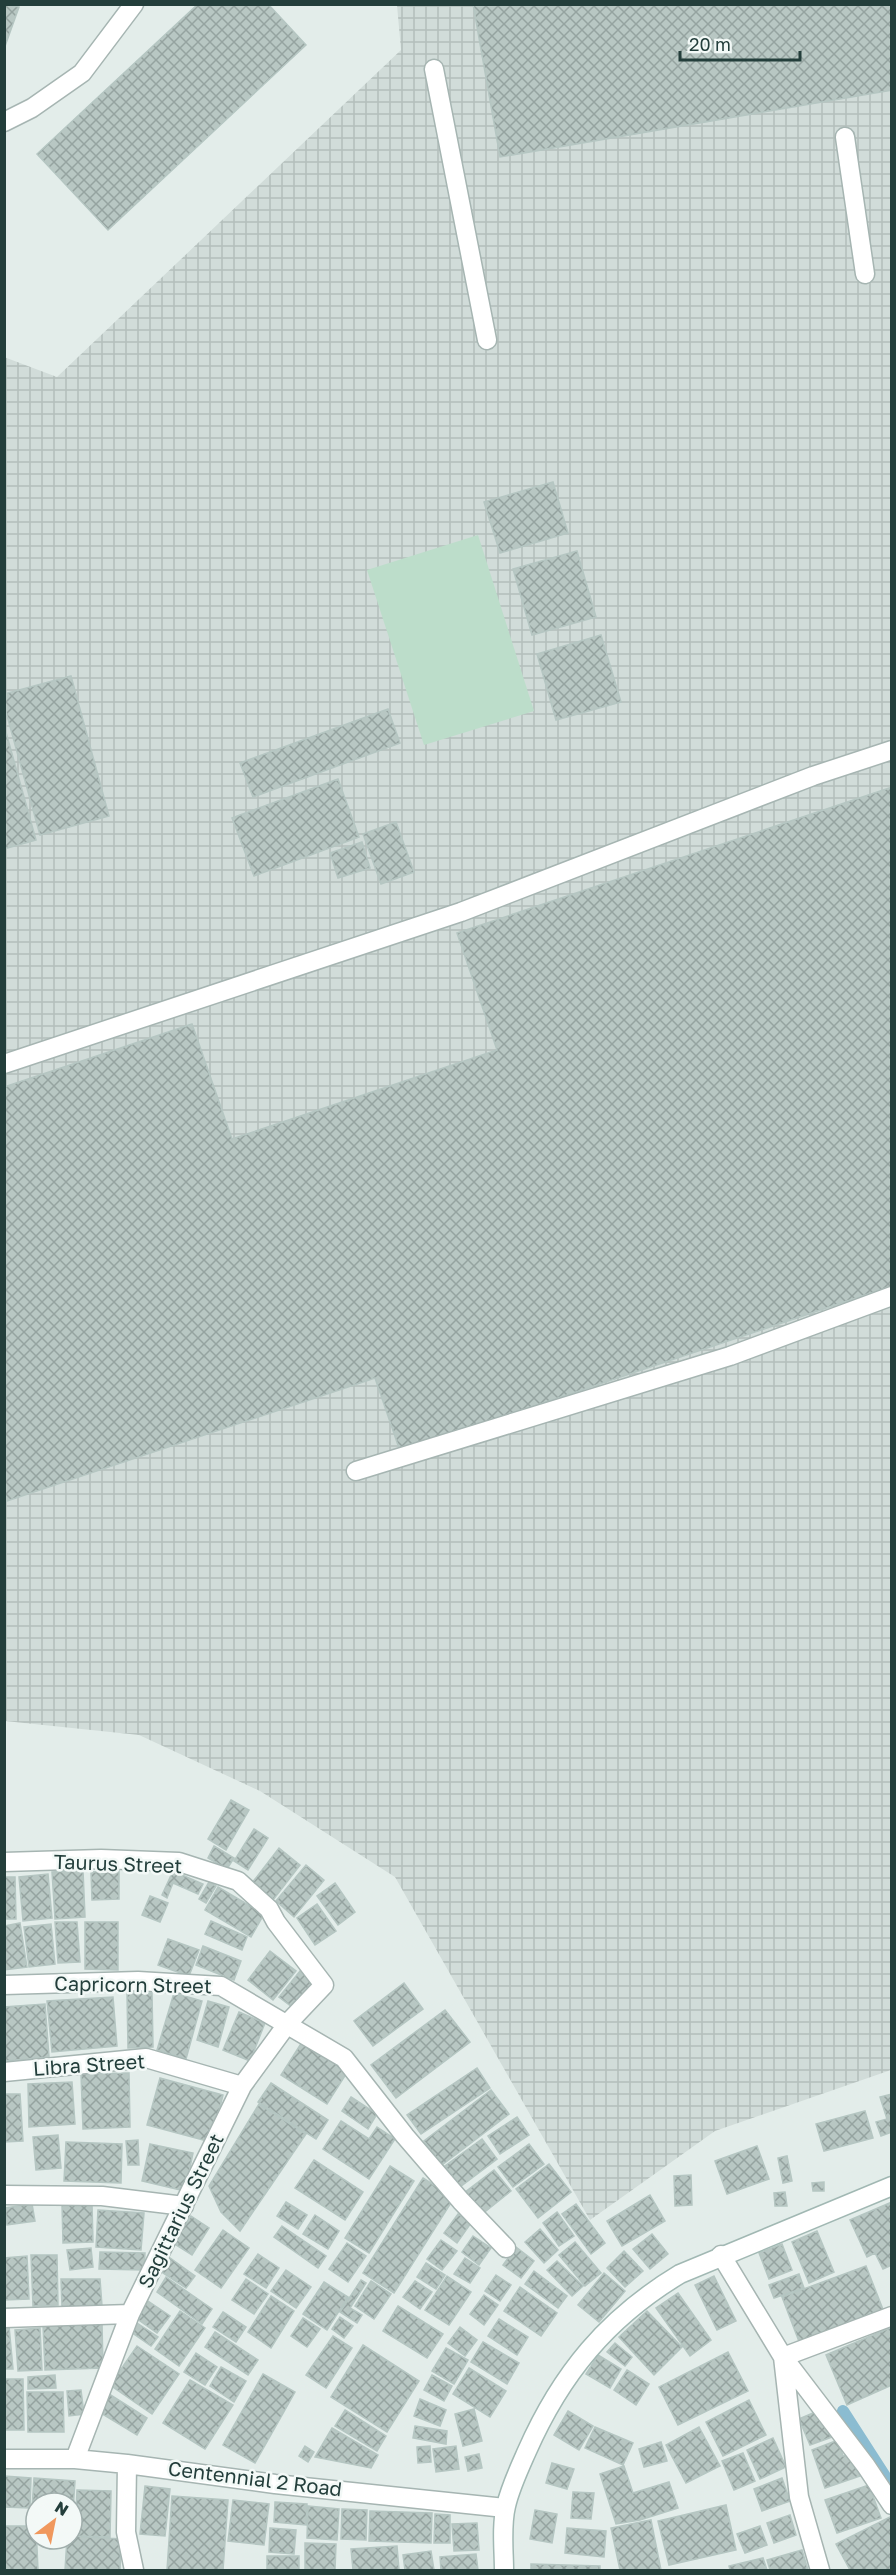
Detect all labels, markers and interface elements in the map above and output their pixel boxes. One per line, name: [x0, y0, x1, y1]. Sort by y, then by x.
scale bar: [680, 24, 800, 62]
text: 20 m: [689, 33, 731, 55]
street label: Taurus Street: [53, 1849, 183, 1877]
street label: Capricorn Street: [54, 1971, 212, 1997]
street label: Libra Street: [32, 2048, 146, 2080]
street label: Sagittarius Street: [132, 2129, 228, 2292]
street label: Centennial 2 Road: [167, 2455, 344, 2501]
north arrow: [24, 2491, 84, 2551]
text: N: [51, 2497, 72, 2520]

